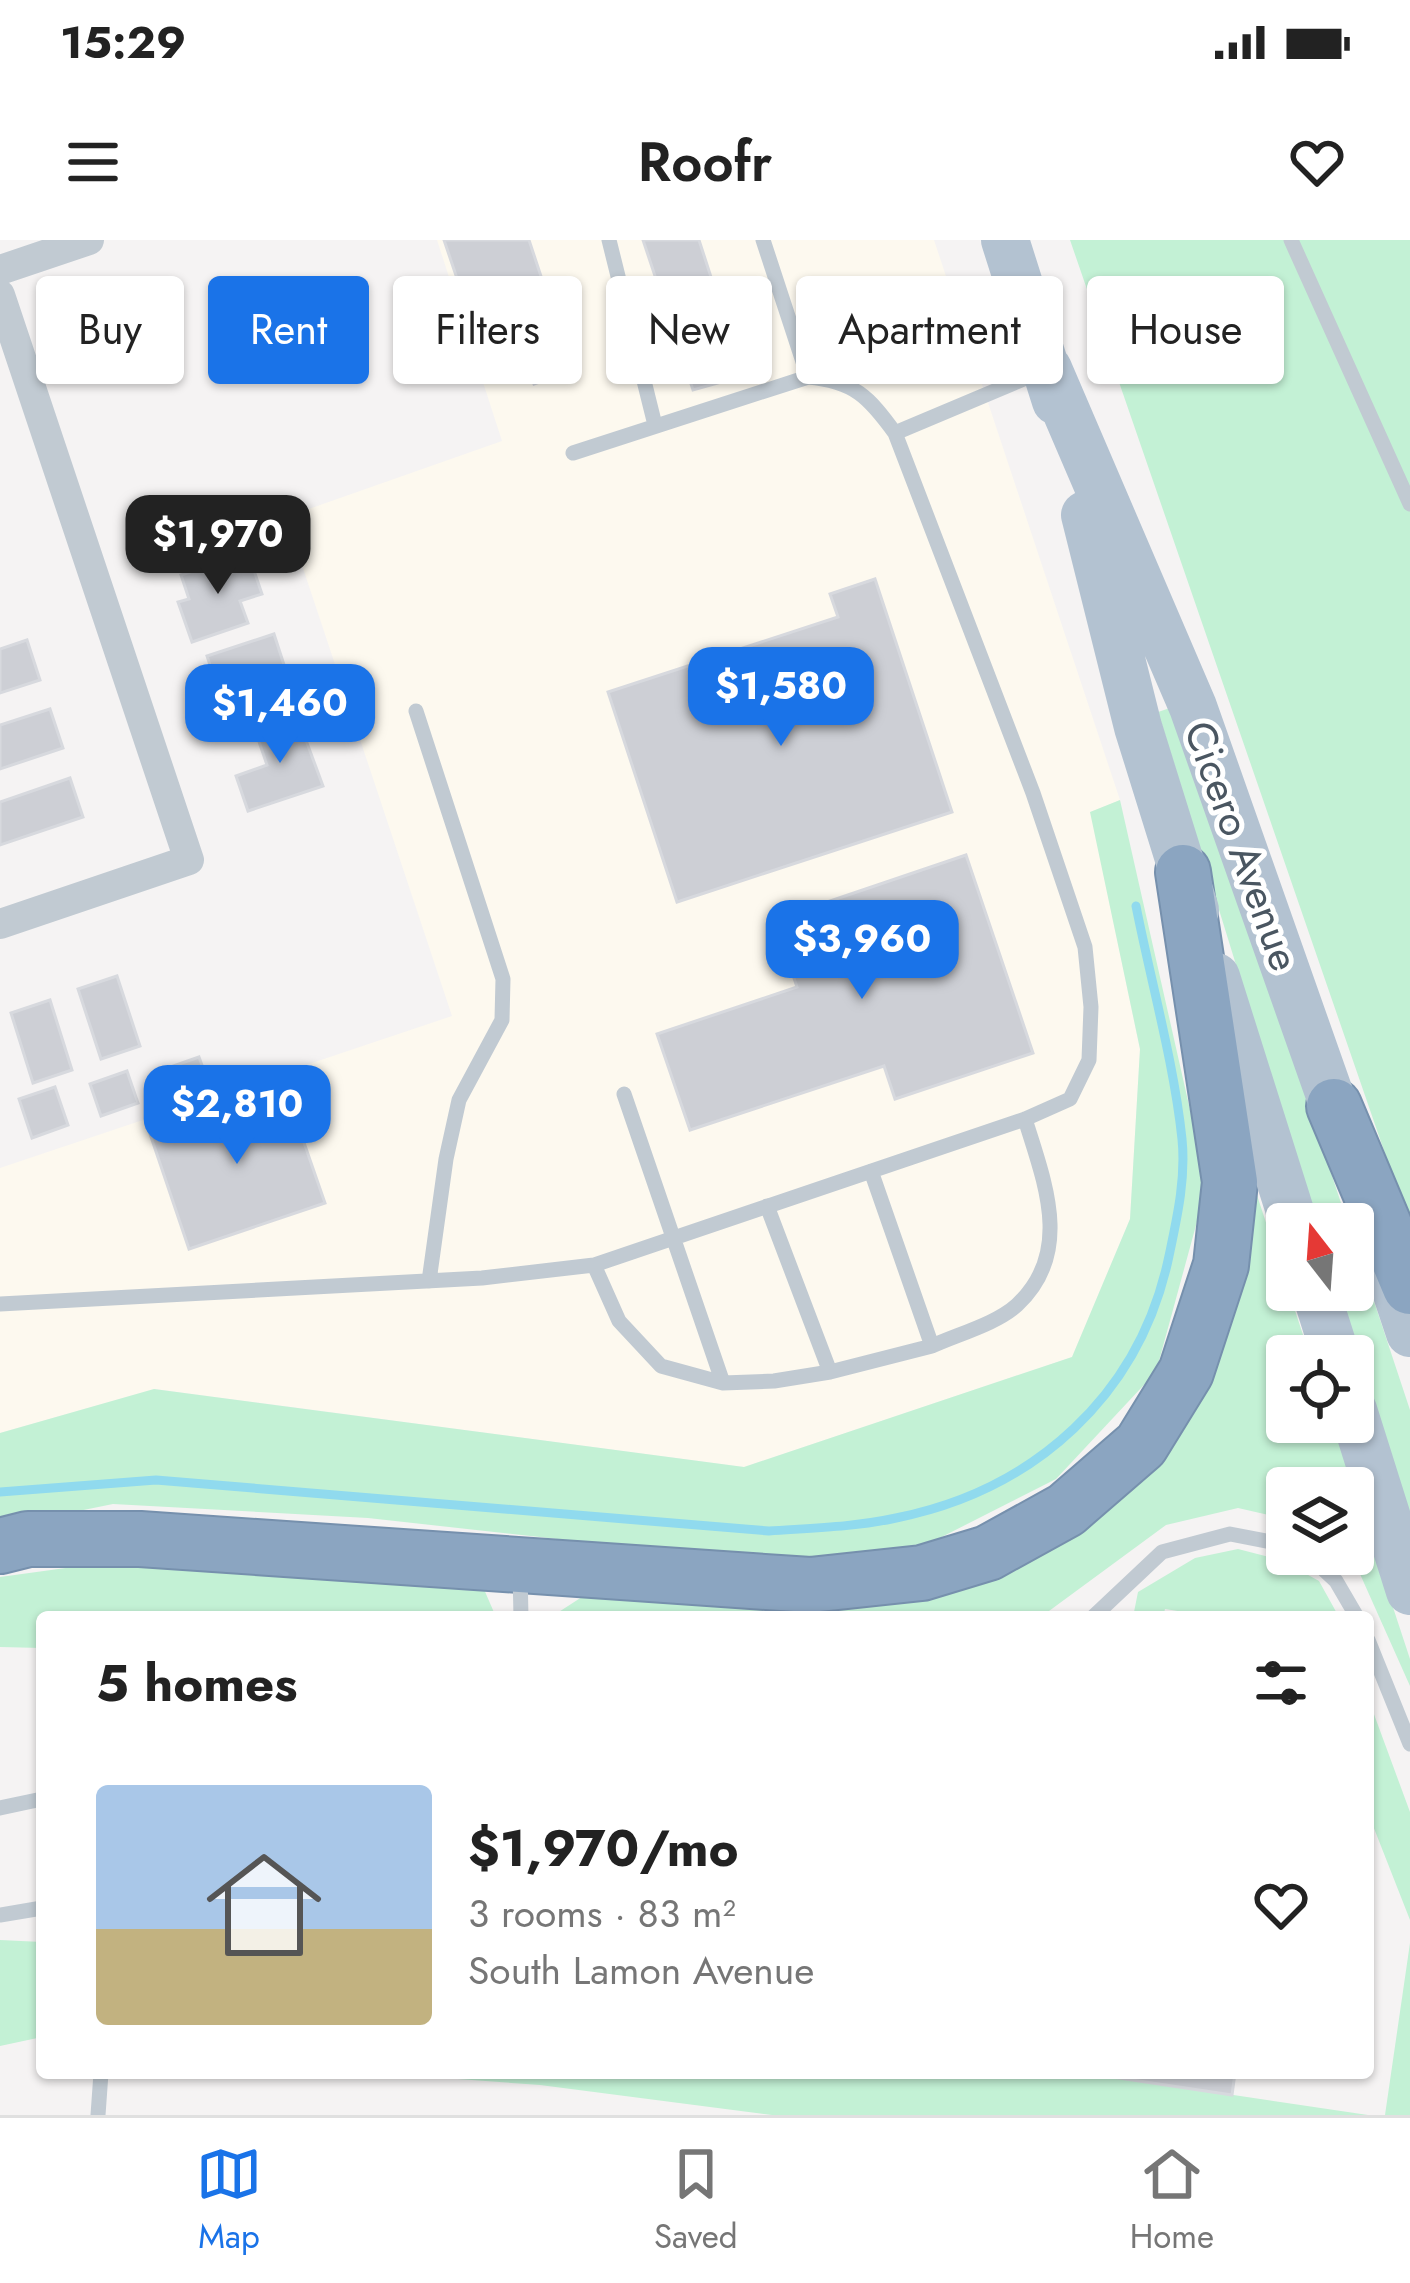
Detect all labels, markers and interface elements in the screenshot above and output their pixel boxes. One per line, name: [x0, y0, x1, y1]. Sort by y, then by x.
text: 15:29: [60, 10, 186, 75]
text: Roofr: [638, 123, 772, 201]
icon: menu: [60, 129, 126, 195]
icon: heart: [1284, 129, 1350, 195]
chip: Buy: [36, 276, 184, 384]
chip: Rent: [208, 276, 369, 384]
chip: Filters: [393, 276, 582, 384]
chip: New: [606, 276, 772, 384]
chip: Apartment: [796, 276, 1063, 384]
chip: House: [1087, 276, 1284, 384]
pin: $1,970: [120, 495, 316, 597]
text: $1,970: [152, 505, 284, 562]
pin: $1,580: [683, 647, 879, 749]
text: $1,580: [715, 657, 847, 714]
pin: $1,460: [182, 664, 378, 766]
text: $1,460: [212, 674, 348, 731]
street label: Cicero Avenue: [1169, 713, 1315, 979]
pin: $3,960: [764, 900, 960, 1002]
text: $3,960: [793, 910, 931, 967]
pin: $2,810: [139, 1065, 335, 1167]
text: $2,810: [171, 1075, 303, 1132]
north arrow: [1266, 1203, 1374, 1311]
map controls: [1266, 1203, 1374, 1575]
button: locate: [1266, 1335, 1374, 1443]
button: layers: [1266, 1467, 1374, 1575]
text: 5 homes: [96, 1646, 298, 1720]
icon: filters: [1248, 1650, 1314, 1716]
text: $1,970/mo: [468, 1811, 739, 1885]
icon: home: [192, 1833, 336, 1977]
icon: heart: [1248, 1872, 1314, 1938]
text: 3 rooms · 83 m²: [468, 1885, 736, 1942]
text: South Lamon Avenue: [468, 1942, 814, 1999]
tab: Map: [196, 2141, 262, 2260]
tab: Saved: [654, 2141, 738, 2260]
tab: Home: [1130, 2141, 1214, 2260]

